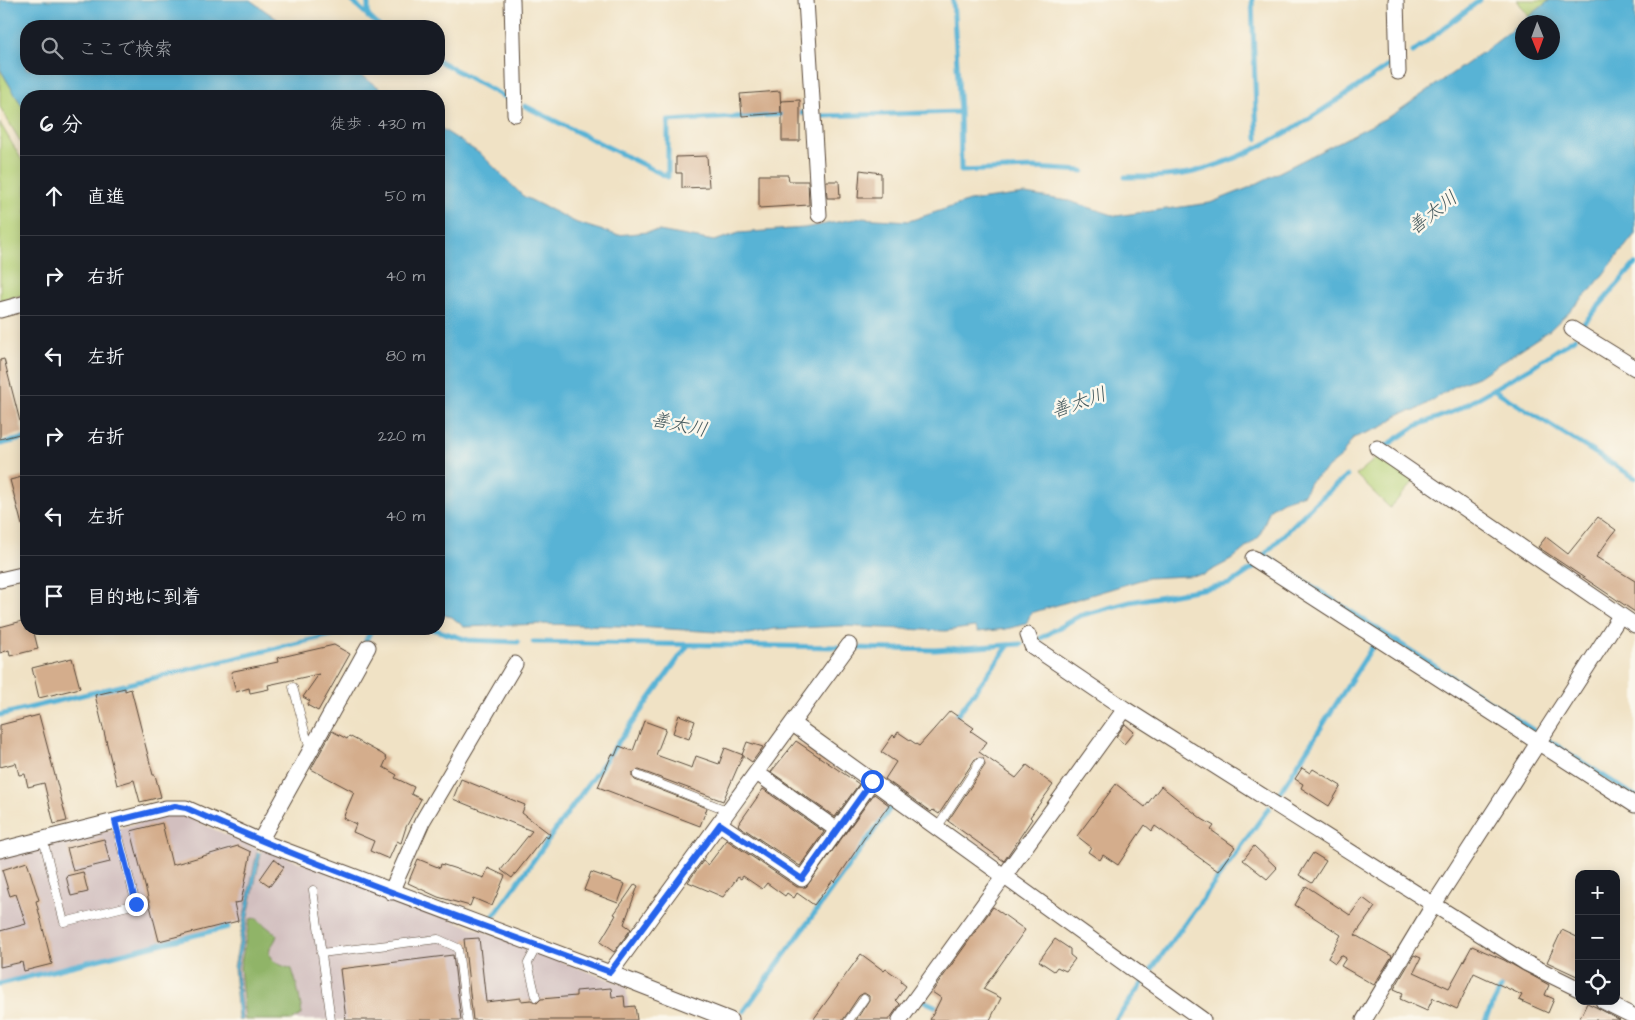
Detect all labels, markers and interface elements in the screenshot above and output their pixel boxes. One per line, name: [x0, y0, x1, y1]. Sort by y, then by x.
north arrow: [1515, 15, 1560, 60]
search box: [20, 20, 445, 75]
icon: search: [38, 34, 66, 62]
text: ここで検索: [78, 36, 173, 63]
text: 6 分: [40, 110, 83, 139]
text: 徒歩 · 430 m: [330, 113, 425, 135]
icon: ahead: [40, 182, 68, 210]
text: 直進: [87, 184, 125, 211]
text: 50 m: [385, 185, 425, 207]
water label: 善太川: [1402, 185, 1464, 241]
icon: right: [40, 262, 68, 290]
text: 右折: [87, 264, 125, 291]
text: 40 m: [385, 265, 425, 287]
icon: left: [40, 342, 68, 370]
text: 左折: [87, 344, 125, 371]
text: 80 m: [386, 345, 425, 367]
water label: 善太川: [1048, 381, 1110, 425]
water label: 善太川: [648, 406, 710, 444]
icon: right: [40, 422, 68, 450]
text: 右折: [87, 424, 125, 451]
text: 220 m: [378, 425, 425, 447]
icon: left: [40, 502, 68, 530]
text: 左折: [87, 504, 125, 531]
text: 40 m: [385, 505, 425, 527]
icon: arrive: [40, 582, 68, 610]
text: 目的地に到着: [87, 584, 201, 611]
route start: [861, 770, 884, 793]
map controls: [1575, 870, 1620, 1005]
button: +: [1575, 870, 1620, 915]
route end: [125, 893, 148, 916]
button: −: [1575, 915, 1620, 960]
button: locate: [1575, 960, 1620, 1005]

